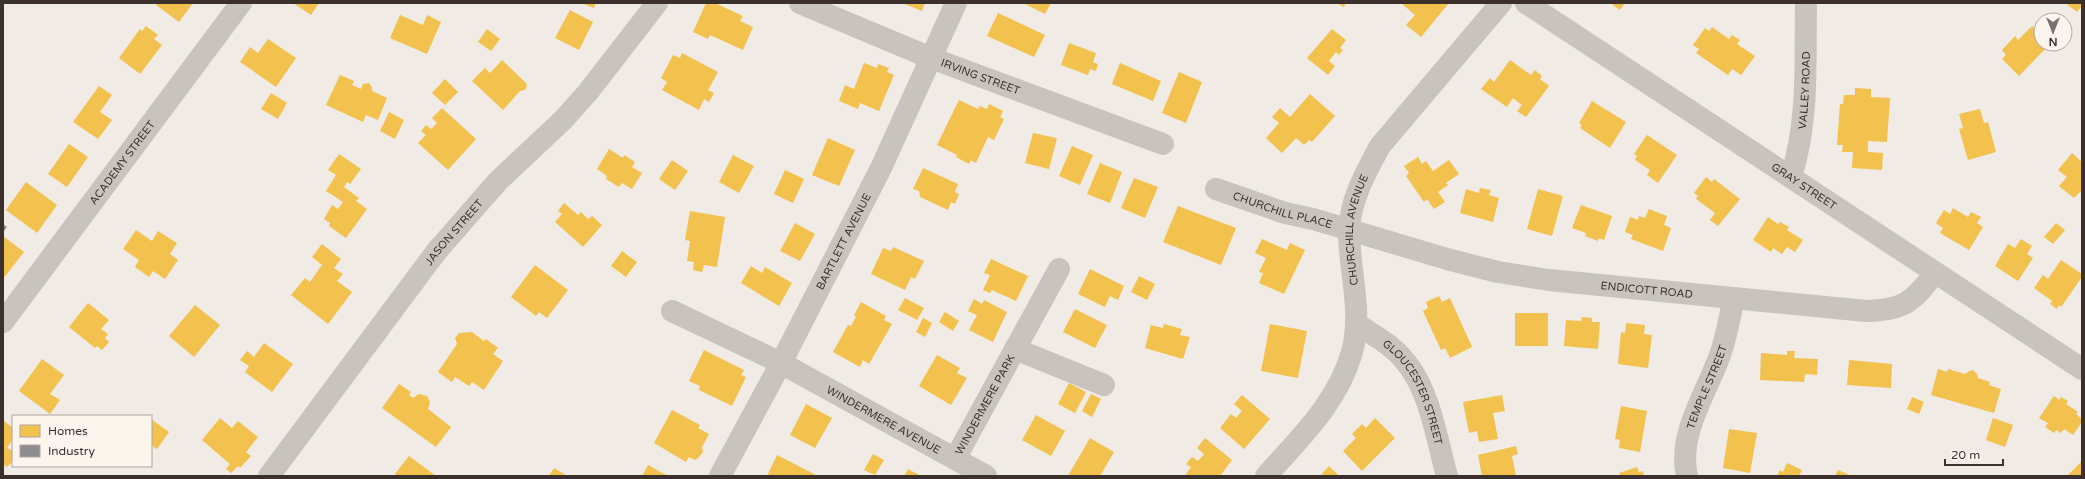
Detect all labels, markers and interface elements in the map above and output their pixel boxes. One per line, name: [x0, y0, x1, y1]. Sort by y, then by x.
north arrow: [2033, 12, 2073, 52]
text: N: [2049, 35, 2057, 48]
street label: VALLEY ROAD: [1796, 51, 1813, 130]
street label: IRVING STREET: [939, 56, 1022, 98]
street label: ACADEMY STREET: [87, 118, 158, 207]
street label: GRAY STREET: [1769, 160, 1839, 213]
street label: CHURCHILL AVENUE: [1343, 172, 1371, 286]
street label: CHURCHILL PLACE: [1231, 189, 1334, 231]
street label: BARTLETT AVENUE: [814, 191, 874, 292]
street label: JASON STREET: [422, 197, 486, 268]
street label: ENDICOTT ROAD: [1600, 279, 1693, 301]
street label: GLOUCESTER STREET: [1380, 337, 1445, 446]
street label: TEMPLE STREET: [1684, 343, 1730, 431]
street label: WINDERMERE PARK: [953, 352, 1018, 457]
street label: WINDERMERE AVENUE: [824, 383, 943, 457]
legend: [12, 415, 152, 467]
text: Homes: [48, 424, 88, 438]
scale bar: [1945, 441, 2003, 467]
text: Industry: [48, 444, 95, 458]
text: 20 m: [1951, 448, 1980, 462]

